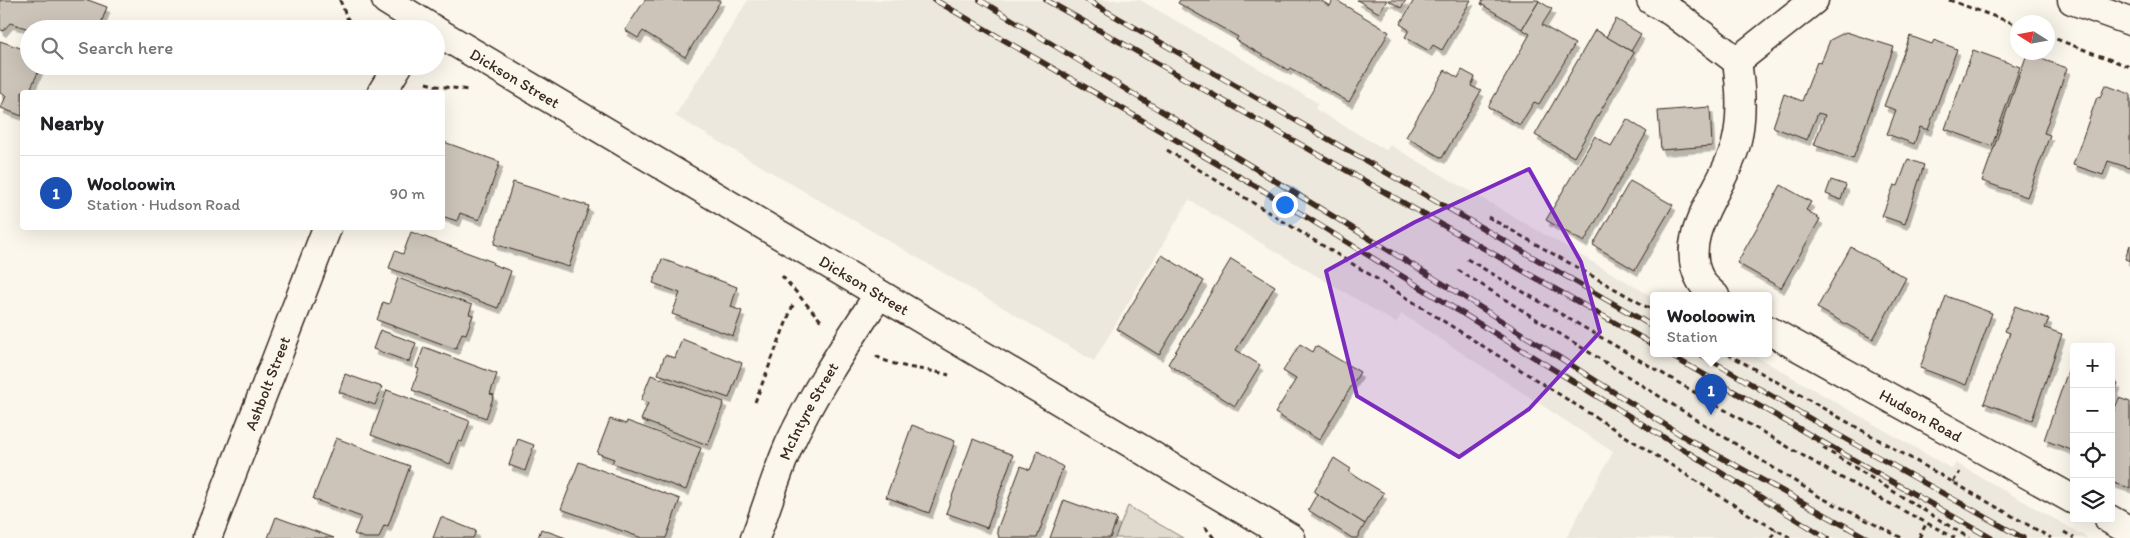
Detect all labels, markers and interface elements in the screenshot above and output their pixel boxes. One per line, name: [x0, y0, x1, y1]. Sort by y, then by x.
north arrow: [2010, 15, 2055, 60]
search box: [20, 20, 445, 75]
icon: search: [38, 34, 66, 62]
text: Search here: [78, 36, 173, 59]
street label: Dickson Street: [467, 44, 563, 112]
text: Nearby: [40, 110, 104, 135]
text: Wooloowin: [87, 172, 175, 195]
text: 1: [52, 184, 60, 203]
text: 90 m: [390, 184, 425, 203]
your location: [1272, 192, 1298, 218]
text: Station · Hudson Road: [87, 195, 240, 214]
street label: Dickson Street: [816, 251, 913, 319]
popup: [1650, 292, 1772, 357]
text: Wooloowin: [1667, 304, 1755, 327]
text: Station: [1667, 327, 1717, 346]
street label: Ashbolt Street: [240, 334, 294, 433]
map controls: [2070, 343, 2115, 523]
button: +: [2070, 343, 2115, 388]
street label: McIntyre Street: [774, 359, 842, 463]
pin: 1: [1695, 374, 1727, 415]
street label: Hudson Road: [1876, 384, 1966, 446]
button: −: [2070, 388, 2115, 433]
button: locate: [2070, 433, 2115, 478]
button: layers: [2070, 478, 2115, 523]

